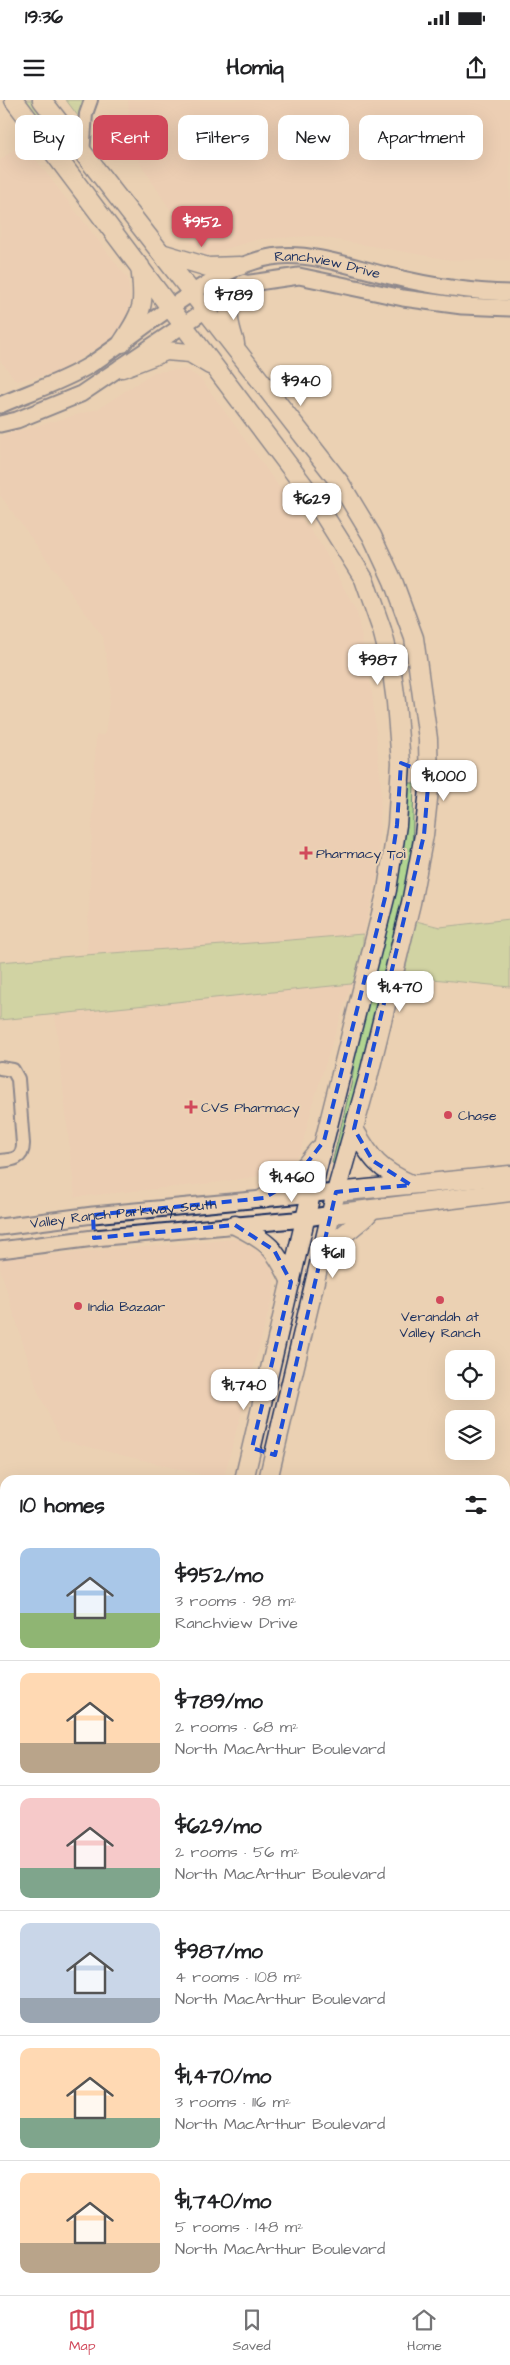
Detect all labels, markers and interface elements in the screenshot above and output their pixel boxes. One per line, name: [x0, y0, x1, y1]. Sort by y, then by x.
text: 19:36: [25, 4, 63, 31]
text: Homiq: [226, 52, 284, 83]
icon: menu: [20, 54, 48, 82]
icon: share: [462, 54, 490, 82]
chip: Buy: [15, 115, 83, 160]
chip: Rent: [93, 115, 168, 160]
chip: Filters: [178, 115, 268, 160]
chip: New: [278, 115, 349, 160]
chip: Apartment: [359, 115, 483, 160]
pin: $952: [172, 206, 232, 248]
text: $952: [183, 211, 221, 233]
street label: Ranchview Drive: [274, 247, 383, 284]
pin: $789: [204, 278, 264, 321]
text: $789: [215, 284, 253, 306]
pin: $940: [271, 364, 331, 407]
text: $940: [282, 370, 321, 392]
pin: $629: [282, 482, 342, 525]
text: $629: [293, 488, 331, 510]
pin: $987: [348, 644, 408, 686]
text: $987: [359, 649, 397, 671]
pin: $1,000: [403, 760, 485, 802]
text: $1,000: [422, 765, 466, 787]
place label: Pharmacy Toi: [316, 844, 406, 864]
marker: Pharmacy Toi: [300, 847, 312, 859]
pin: $1,470: [359, 970, 441, 1013]
text: $1,470: [378, 976, 422, 998]
place label: CVS Pharmacy: [201, 1098, 300, 1118]
marker: CVS Pharmacy: [185, 1101, 197, 1113]
place label: Chase: [458, 1106, 497, 1126]
marker: Chase: [442, 1109, 454, 1121]
pin: $1,460: [251, 1160, 333, 1203]
text: $1,460: [270, 1166, 314, 1188]
street label: Valley Ranch Parkway South: [29, 1194, 218, 1234]
pin: $611: [303, 1236, 363, 1279]
text: $611: [321, 1242, 345, 1264]
marker: Verandah at Valley Ranch: [434, 1294, 446, 1306]
place label: India Bazaar: [88, 1297, 165, 1317]
marker: India Bazaar: [72, 1300, 84, 1312]
place label: Verandah at Valley Ranch: [399, 1307, 481, 1343]
map controls: [445, 1350, 495, 1460]
button: locate: [445, 1350, 495, 1400]
pin: $1,740: [203, 1368, 285, 1411]
text: $1,740: [222, 1374, 266, 1396]
button: layers: [445, 1410, 495, 1460]
text: 10 homes: [20, 1491, 105, 1520]
icon: filters: [462, 1491, 490, 1519]
text: $952/mo: [175, 1561, 263, 1590]
icon: home: [60, 1568, 120, 1628]
text: 3 rooms · 98 m²: [175, 1590, 296, 1612]
text: Ranchview Drive: [175, 1612, 298, 1634]
text: $789/mo: [175, 1687, 263, 1716]
icon: home: [60, 1693, 120, 1753]
text: 2 rooms · 68 m²: [175, 1716, 298, 1738]
text: North MacArthur Boulevard: [175, 1738, 385, 1760]
text: $629/mo: [175, 1812, 262, 1841]
icon: home: [60, 1818, 120, 1878]
text: 2 rooms · 56 m²: [175, 1841, 299, 1863]
text: North MacArthur Boulevard: [175, 1863, 385, 1885]
text: $987/mo: [175, 1937, 263, 1966]
icon: home: [60, 1943, 120, 2003]
text: 4 rooms · 108 m²: [175, 1966, 302, 1988]
text: North MacArthur Boulevard: [175, 1988, 385, 2010]
text: $1,470/mo: [175, 2062, 271, 2091]
icon: home: [60, 2068, 120, 2128]
text: 3 rooms · 116 m²: [175, 2091, 291, 2113]
text: North MacArthur Boulevard: [175, 2113, 385, 2135]
text: $1,740/mo: [175, 2187, 271, 2216]
icon: home: [60, 2193, 120, 2253]
text: 5 rooms · 148 m²: [175, 2216, 303, 2238]
text: North MacArthur Boulevard: [175, 2238, 385, 2260]
tab: Map: [68, 2306, 96, 2356]
tab: Saved: [233, 2306, 271, 2356]
tab: Home: [407, 2306, 442, 2356]

